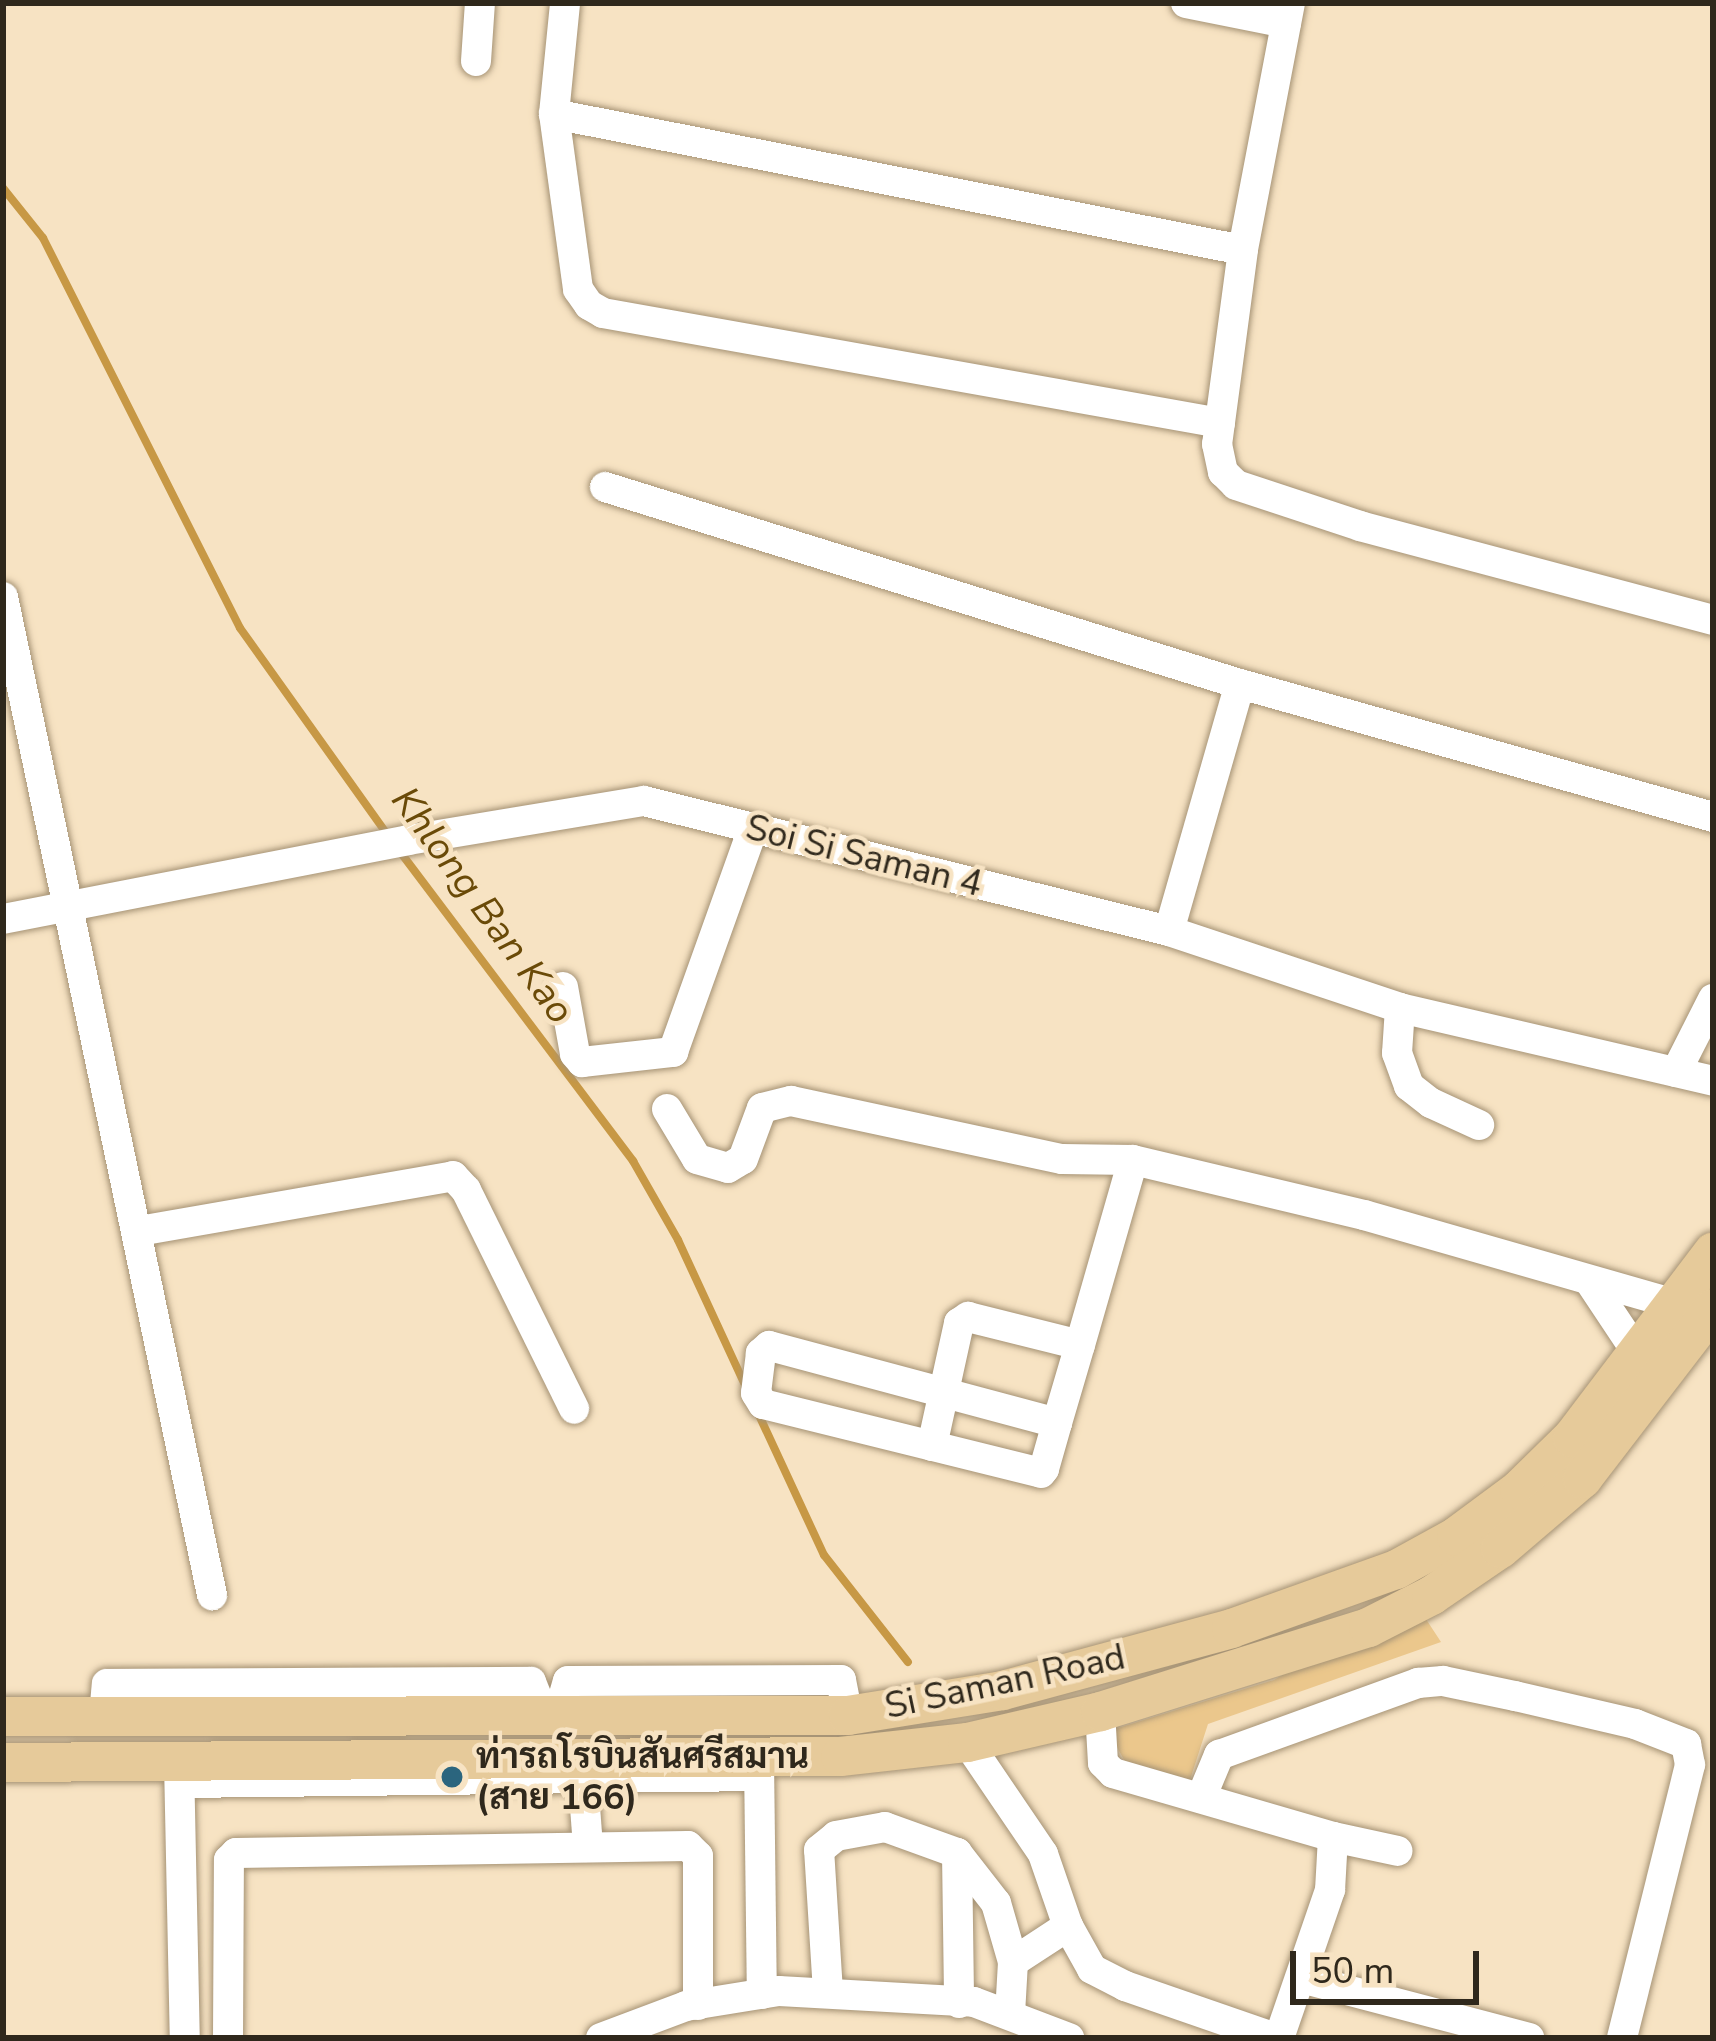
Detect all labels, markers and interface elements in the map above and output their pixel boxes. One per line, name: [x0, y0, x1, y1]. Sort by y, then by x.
water label: Khlong Ban Kao: [381, 779, 583, 1033]
street label: Soi Si Saman 4: [741, 806, 987, 906]
street label: Si Saman Road: [881, 1635, 1129, 1729]
place label: ท่ารถโรบินสันศรีสมาน (สาย 166): [476, 1734, 809, 1819]
marker: ท่ารถโรบินสันศรีสมาน (สาย 166): [439, 1764, 465, 1790]
scale bar: [1296, 1927, 1485, 2001]
text: 50 m: [1311, 1947, 1394, 1996]

